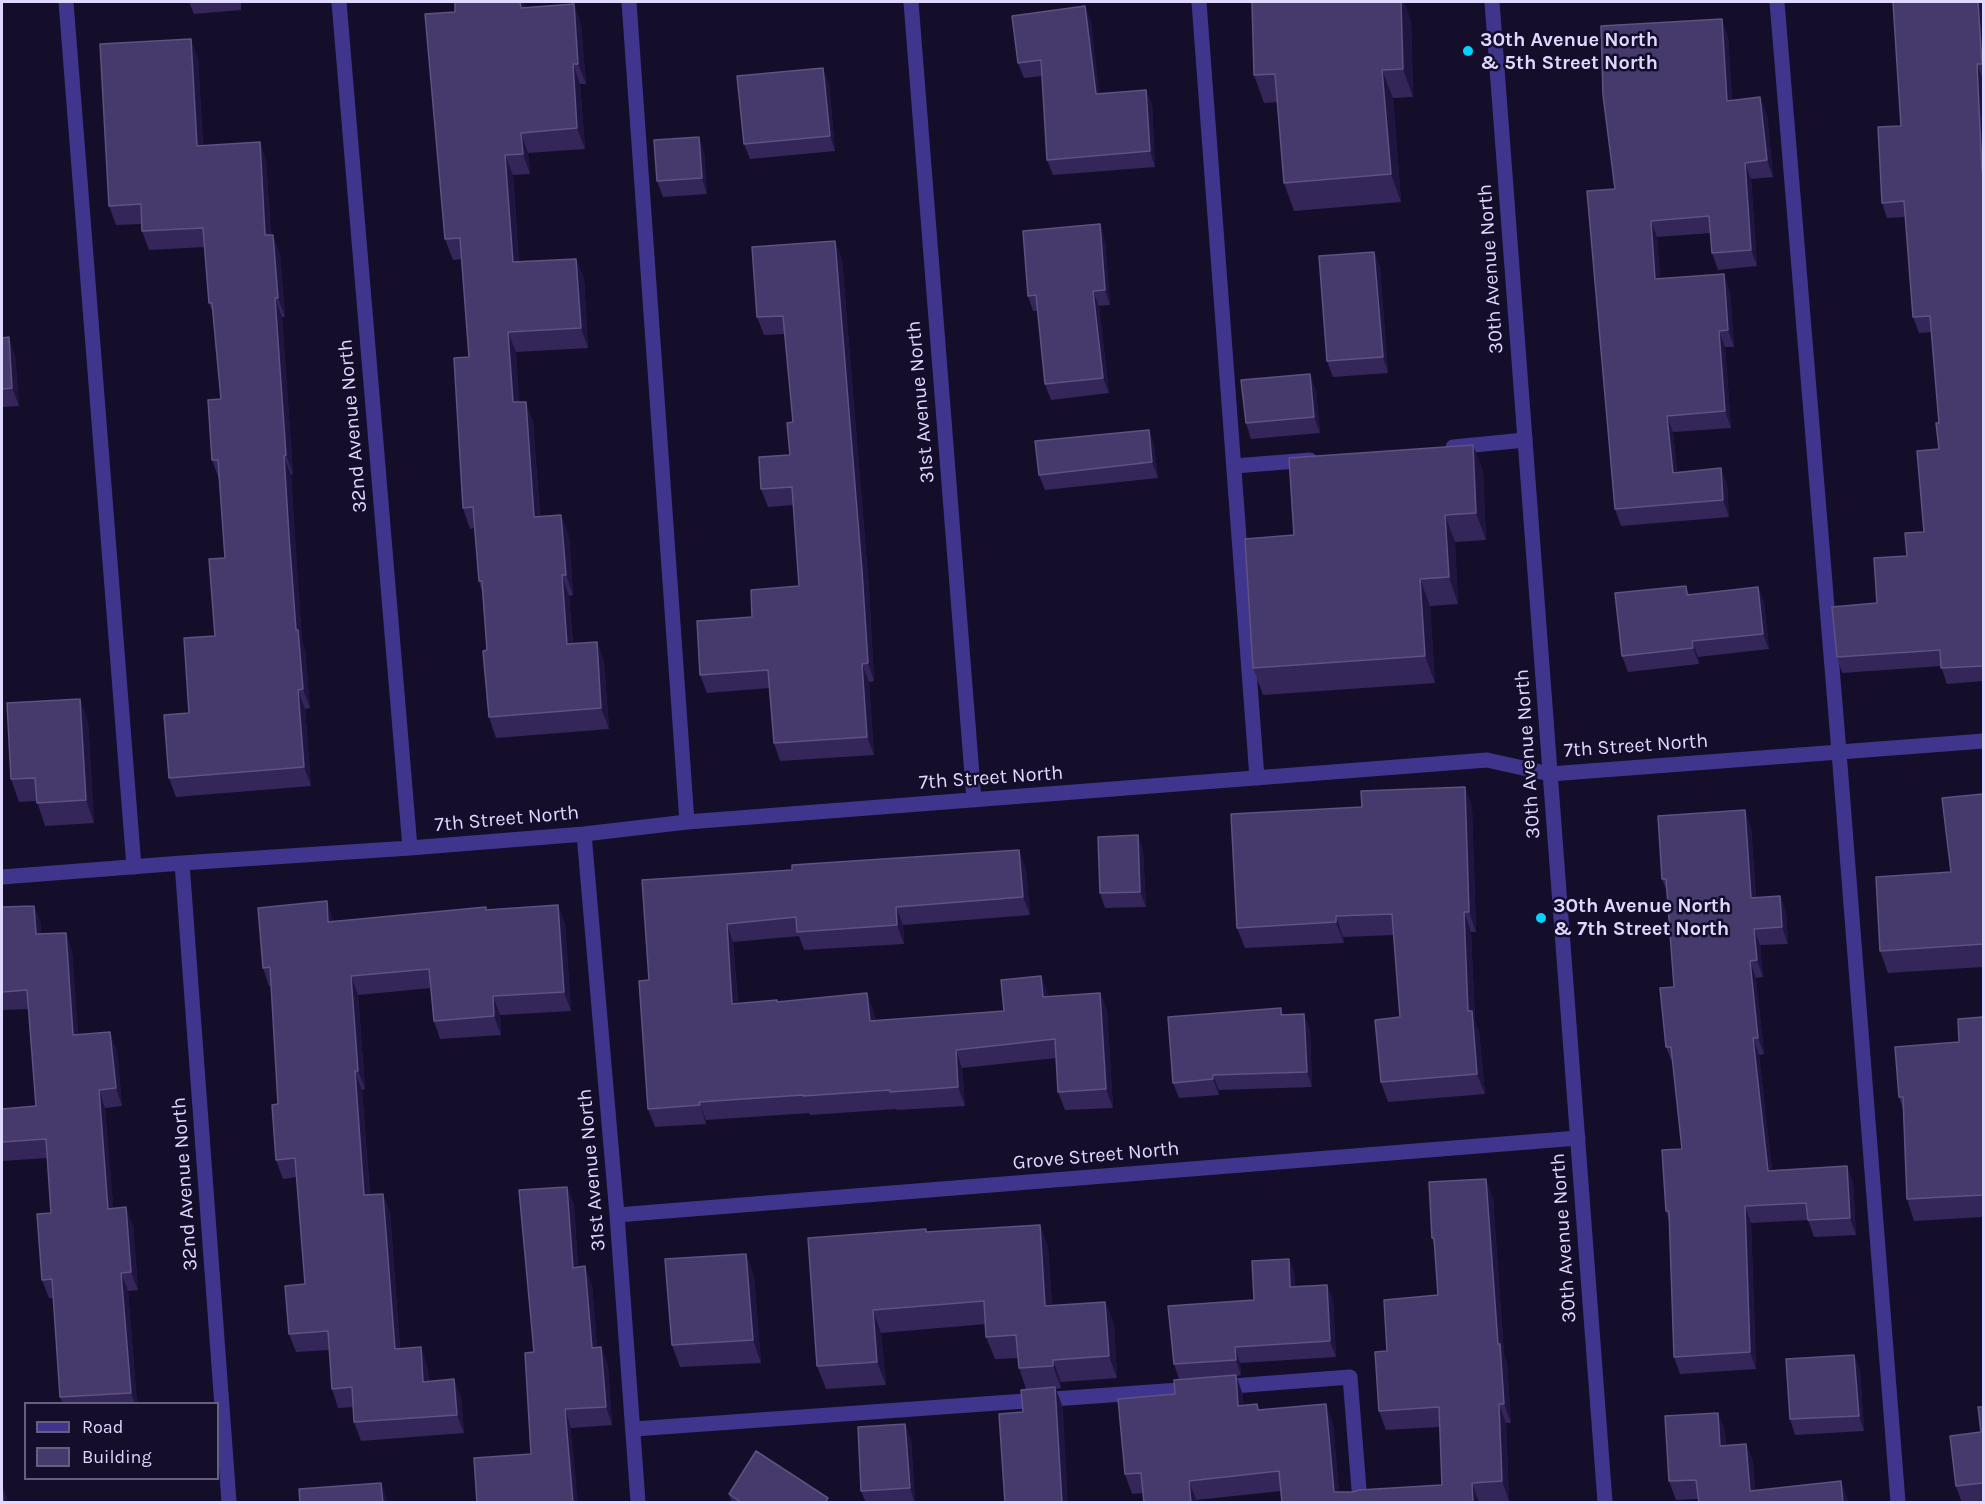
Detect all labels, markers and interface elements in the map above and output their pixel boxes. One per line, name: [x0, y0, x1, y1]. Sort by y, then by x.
place label: 30th Avenue North & 5th Street North: [1480, 28, 1658, 75]
marker: 30th Avenue North & 5th Street North: [1461, 44, 1475, 58]
street label: 30th Avenue North: [1473, 183, 1509, 355]
street label: 31st Avenue North: [902, 320, 940, 484]
street label: 32nd Avenue North: [333, 338, 373, 514]
street label: 30th Avenue North: [1510, 668, 1546, 840]
street label: 7th Street North: [1563, 729, 1709, 763]
street label: 7th Street North: [918, 761, 1064, 795]
street label: 7th Street North: [434, 801, 580, 837]
place label: 30th Avenue North & 7th Street North: [1553, 894, 1731, 941]
marker: 30th Avenue North & 7th Street North: [1534, 911, 1548, 925]
street label: 31st Avenue North: [573, 1088, 611, 1252]
street label: 32nd Avenue North: [167, 1096, 203, 1272]
street label: Grove Street North: [1012, 1137, 1180, 1175]
street label: 30th Avenue North: [1546, 1152, 1582, 1324]
legend: [24, 1402, 219, 1480]
text: Road: [82, 1416, 123, 1438]
text: Building: [82, 1446, 152, 1468]

